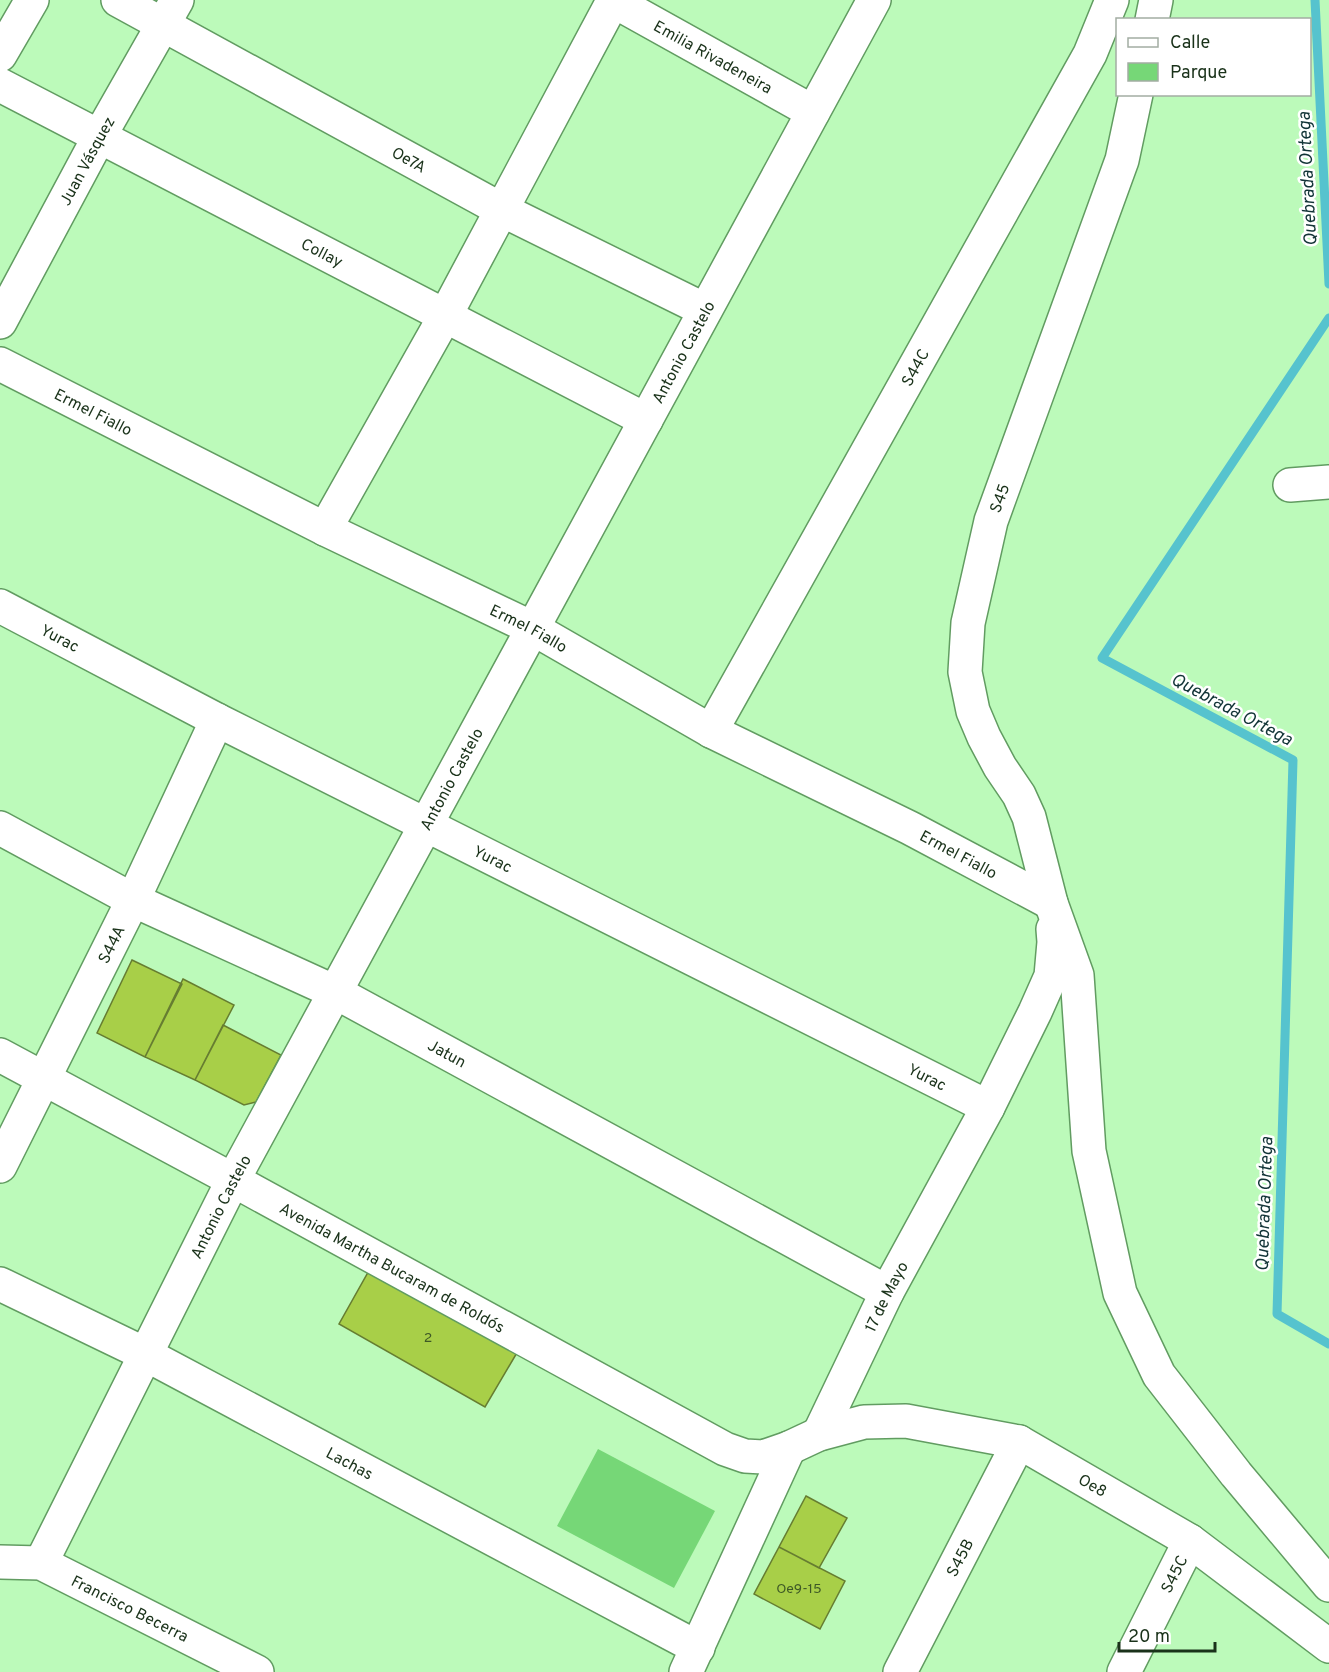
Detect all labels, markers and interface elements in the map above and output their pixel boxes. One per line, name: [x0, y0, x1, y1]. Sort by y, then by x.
street label: Emilia Rivadeneira: [649, 17, 775, 99]
legend: [1116, 18, 1311, 96]
text: Calle: [1170, 32, 1210, 55]
text: Parque: [1170, 62, 1227, 85]
water label: Quebrada Ortega: [1293, 110, 1324, 247]
street label: Juan Vásquez: [56, 114, 120, 210]
street label: Oe7A: [388, 144, 429, 179]
street label: Collay: [297, 235, 346, 273]
street label: Antonio Castelo: [649, 298, 721, 408]
street label: S44C: [898, 346, 935, 390]
street label: Ermel Fiallo: [50, 385, 135, 441]
street label: S45: [986, 481, 1015, 516]
street label: Ermel Fiallo: [486, 601, 570, 658]
street label: Yurac: [37, 621, 82, 658]
water label: Quebrada Ortega: [1167, 669, 1297, 752]
street label: Antonio Castelo: [417, 725, 489, 835]
street label: Ermel Fiallo: [916, 827, 1000, 884]
street label: Yurac: [469, 842, 515, 878]
street label: S44A: [95, 923, 131, 967]
street label: Jatun: [424, 1036, 469, 1073]
street label: Yurac: [904, 1060, 949, 1096]
water label: Quebrada Ortega: [1252, 1136, 1279, 1272]
street label: Antonio Castelo: [187, 1152, 257, 1263]
street label: Avenida Martha Bucaram de Roldós: [275, 1199, 507, 1339]
street label: 17 de Mayo: [861, 1258, 914, 1336]
house number: 2: [424, 1330, 432, 1347]
street label: Lachas: [322, 1444, 376, 1485]
street label: Oe8: [1074, 1470, 1110, 1503]
street label: S45B: [943, 1536, 979, 1581]
street label: S45C: [1157, 1552, 1193, 1597]
street label: Francisco Becerra: [67, 1572, 191, 1648]
house number: Oe9-15: [776, 1581, 822, 1598]
scale bar: [1119, 1615, 1215, 1653]
text: 20 m: [1128, 1626, 1170, 1649]

